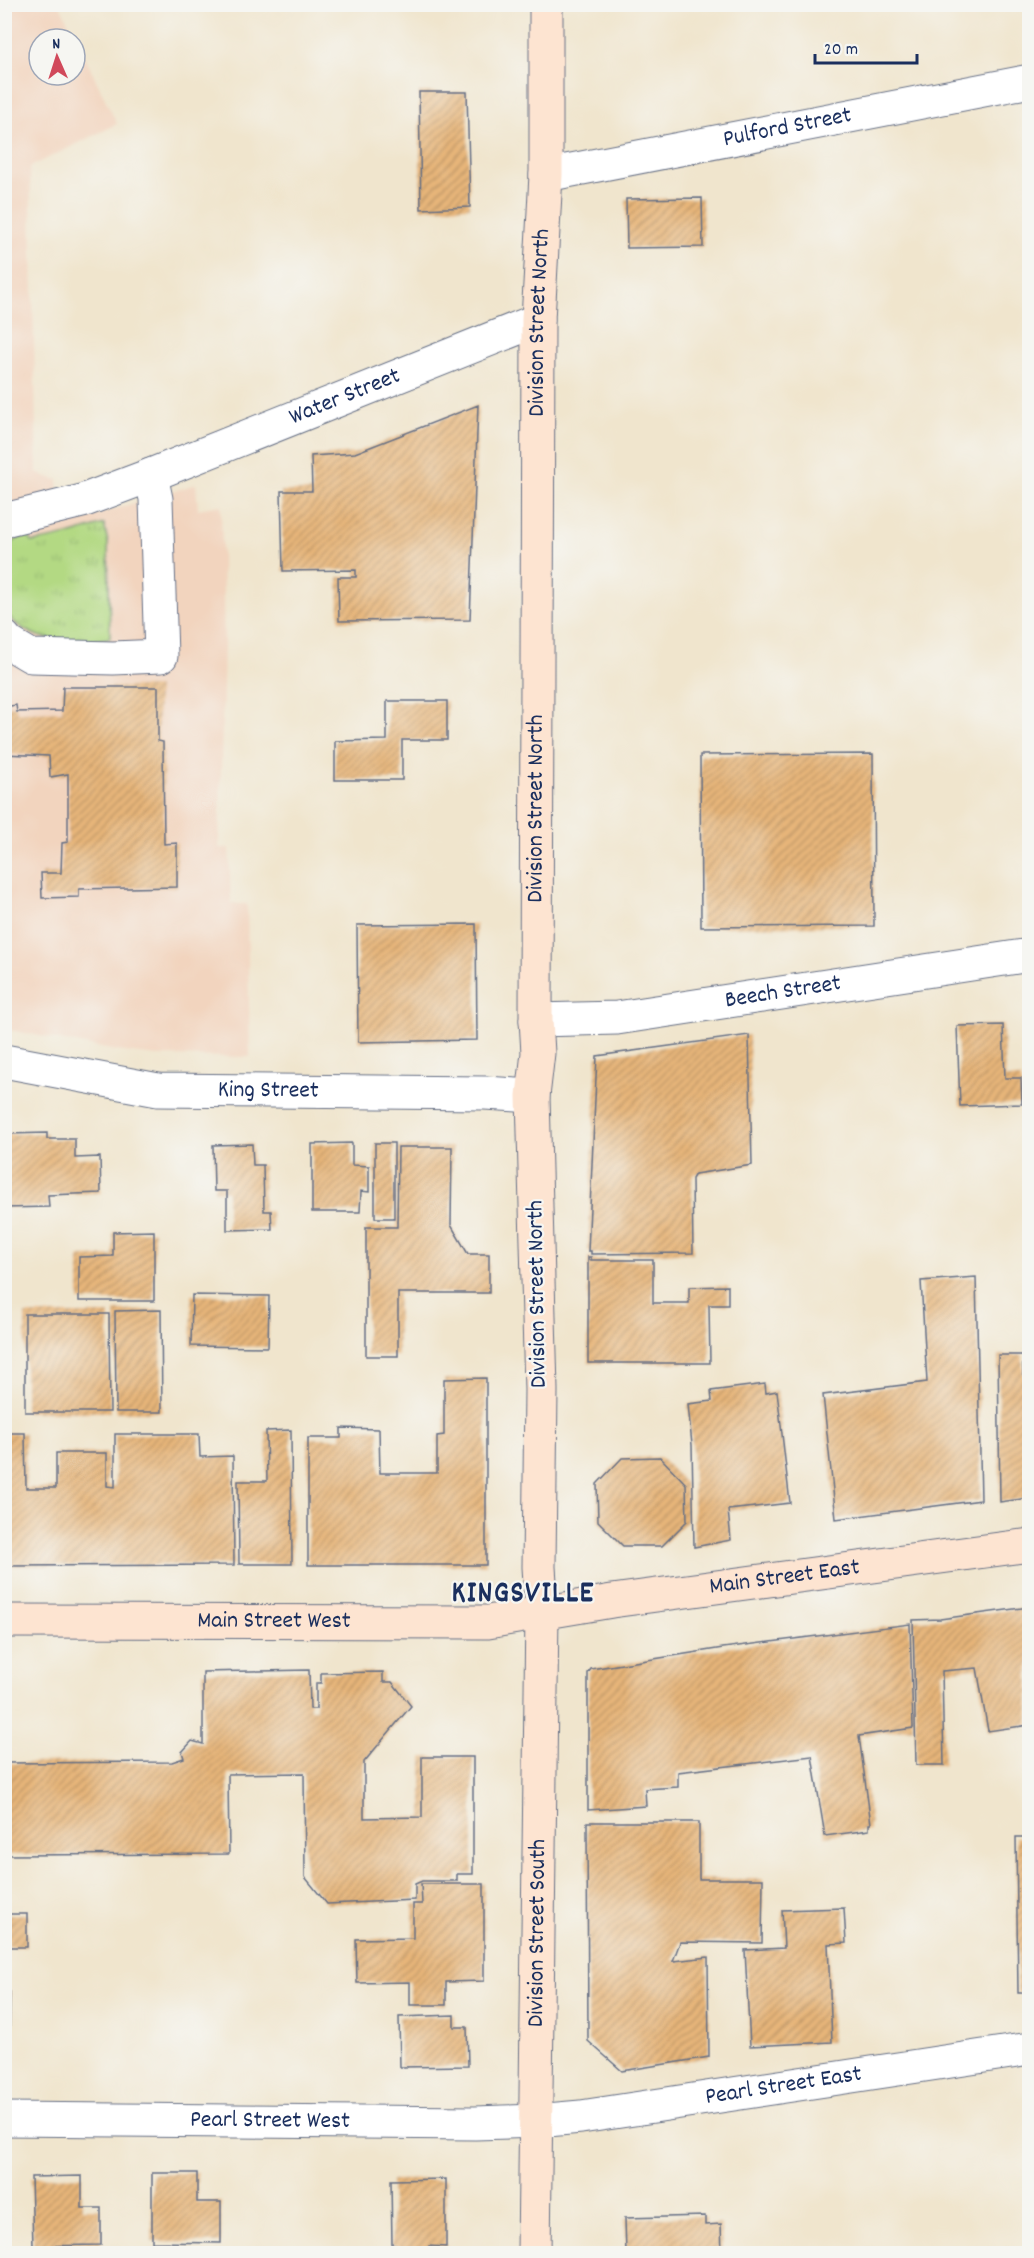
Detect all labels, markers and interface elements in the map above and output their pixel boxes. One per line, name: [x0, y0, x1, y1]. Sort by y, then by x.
north arrow: [27, 27, 87, 87]
scale bar: [815, 27, 917, 65]
text: N: [52, 33, 61, 56]
text: 20 m: [824, 38, 858, 63]
street label: Pulford Street: [720, 99, 855, 157]
street label: Division Street North: [521, 228, 560, 417]
street label: Water Street: [284, 360, 406, 435]
street label: Division Street North: [519, 714, 554, 903]
street label: Beech Street: [723, 967, 844, 1018]
street label: King Street: [218, 1074, 319, 1108]
street label: Division Street North: [519, 1200, 557, 1388]
street label: Main Street East: [707, 1551, 862, 1605]
district label: KINGSVILLE: [451, 1574, 595, 1617]
street label: Main Street West: [197, 1604, 351, 1639]
street label: Division Street South: [520, 1839, 556, 2027]
street label: Pearl Street East: [703, 2058, 864, 2115]
street label: Pearl Street West: [190, 2104, 350, 2139]

